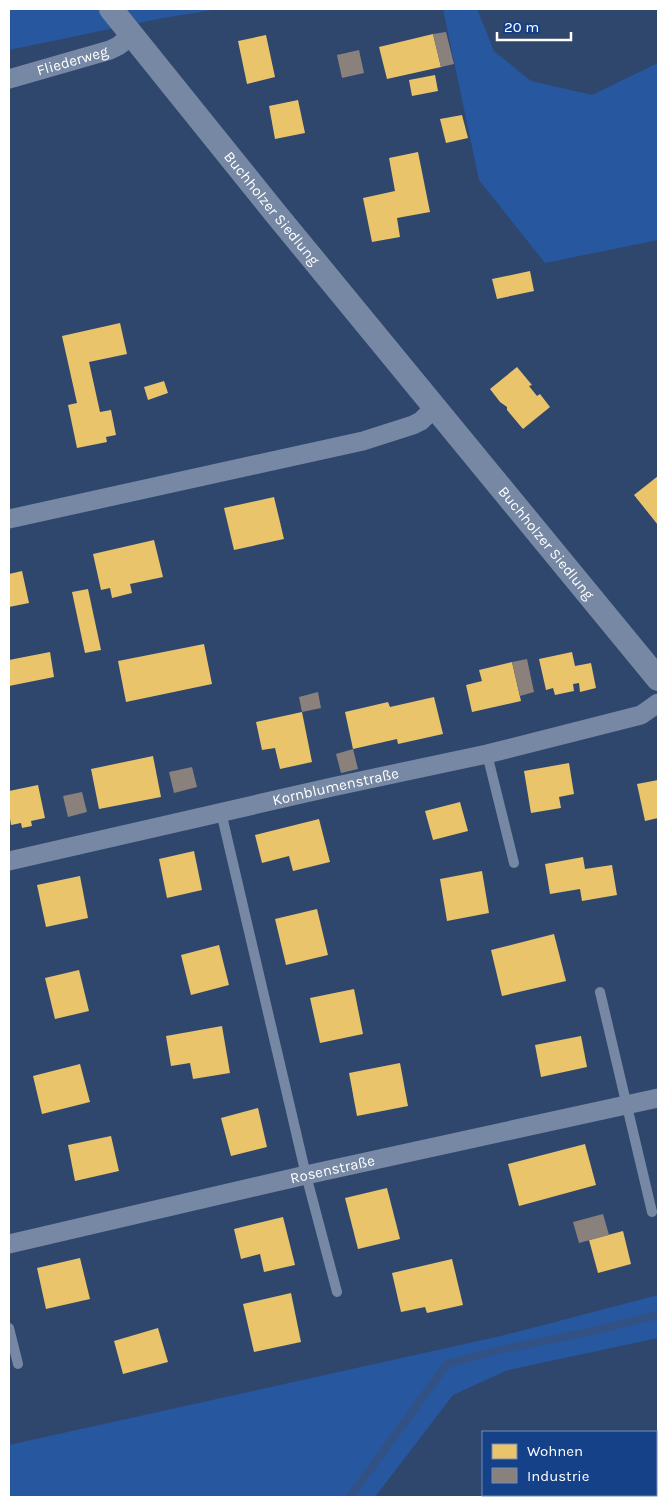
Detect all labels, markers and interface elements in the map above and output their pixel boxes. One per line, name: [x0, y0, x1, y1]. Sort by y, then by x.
scale bar: [497, 10, 571, 42]
text: 20 m: [504, 18, 539, 36]
street label: Fliederweg: [35, 42, 111, 80]
street label: Buchholzer Siedlung: [220, 148, 324, 269]
street label: Buchholzer Siedlung: [494, 483, 599, 604]
street label: Kornblumenstraße: [271, 764, 400, 809]
street label: Rosenstraße: [288, 1151, 376, 1187]
legend: [482, 1431, 657, 1496]
text: Wohnen: [527, 1442, 583, 1460]
text: Industrie: [527, 1467, 589, 1485]

